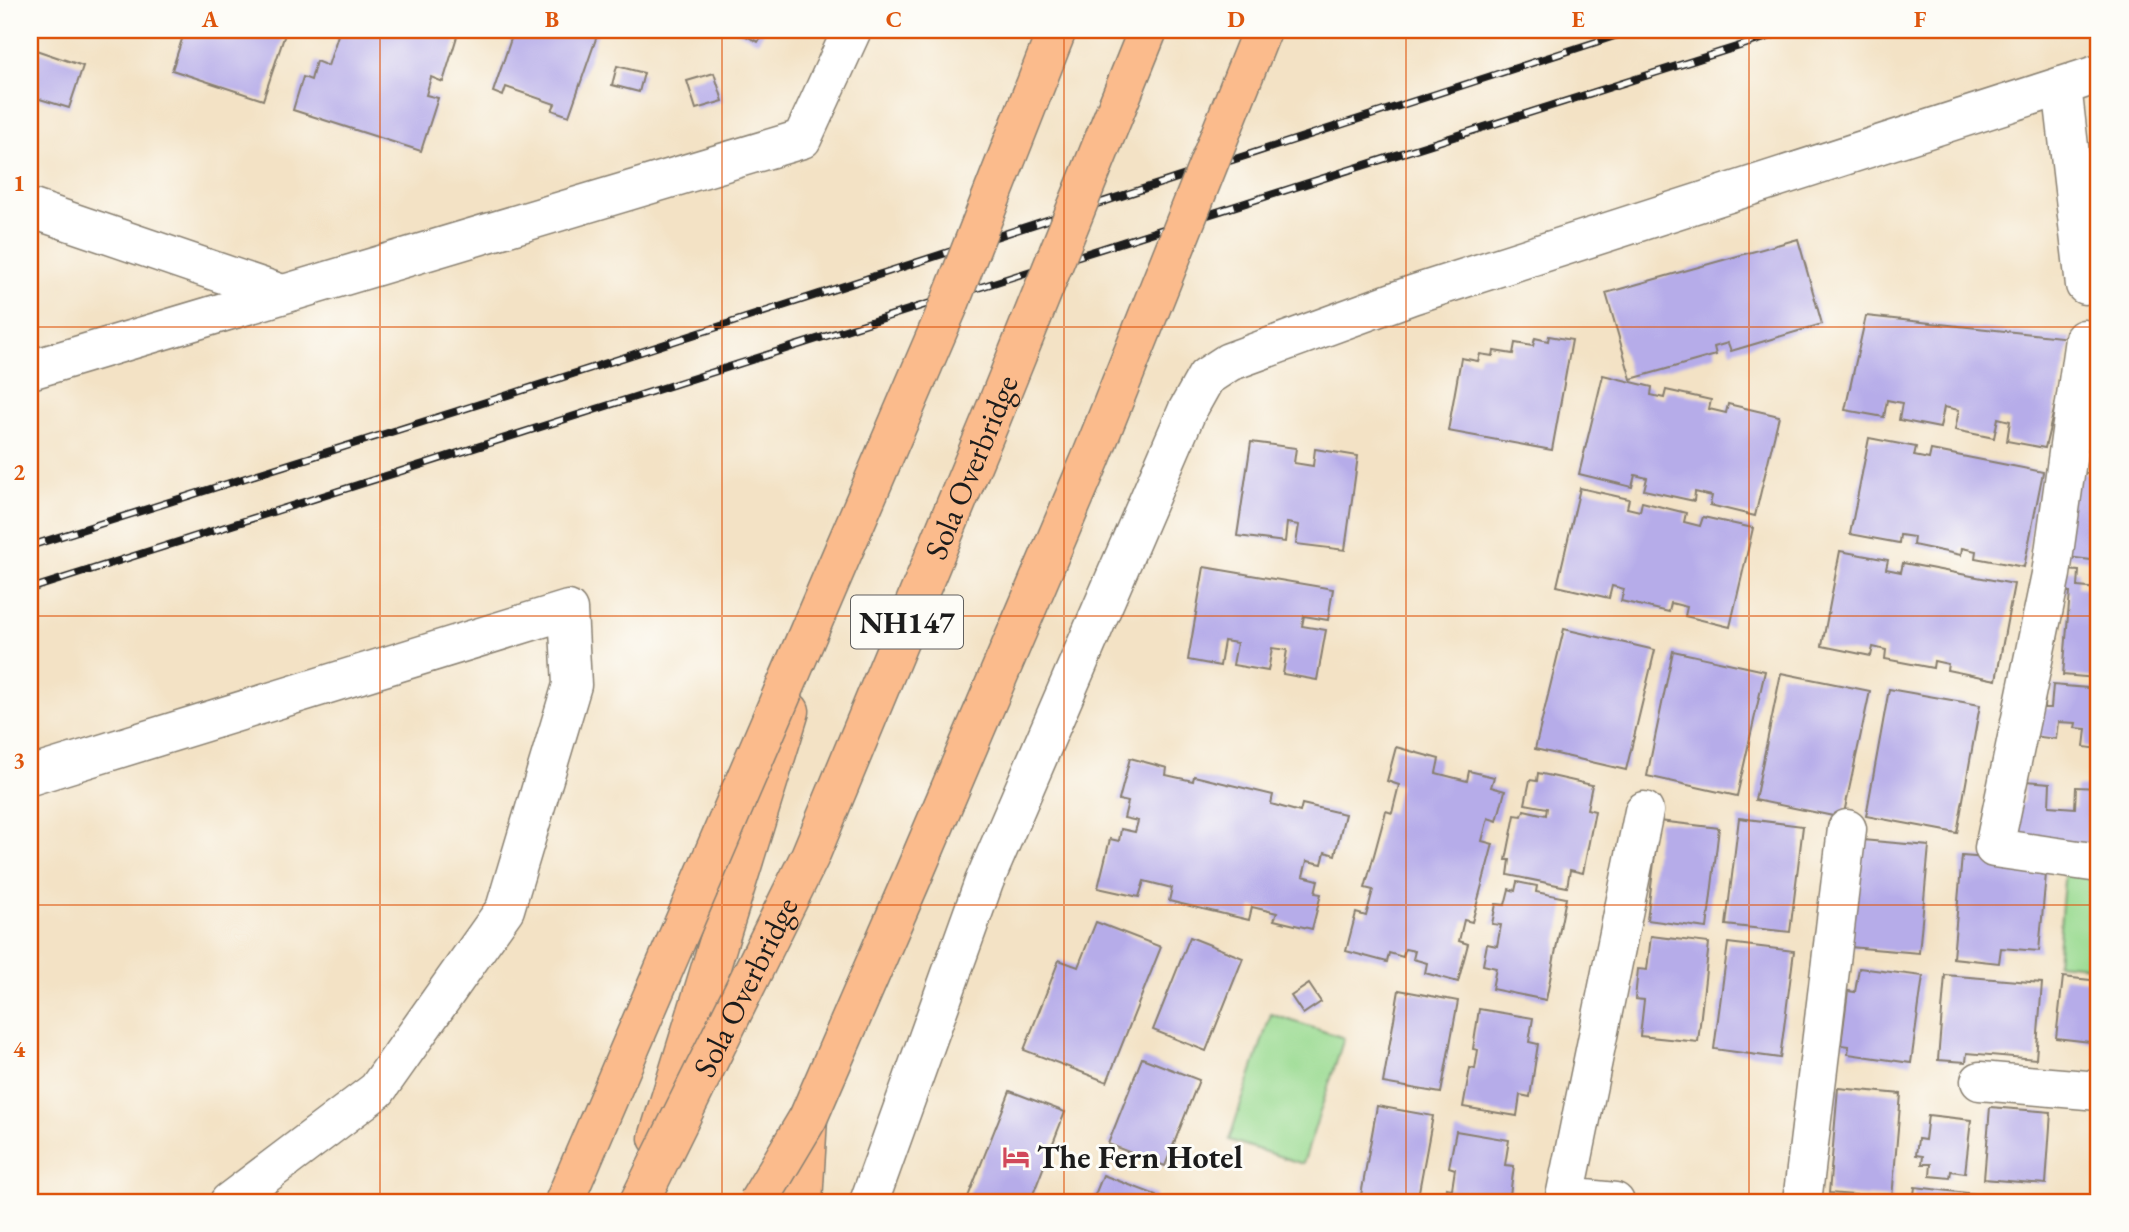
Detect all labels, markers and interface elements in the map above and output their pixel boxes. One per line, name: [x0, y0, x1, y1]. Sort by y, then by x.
text: A: [201, 4, 219, 34]
text: B: [545, 4, 559, 34]
text: C: [886, 4, 902, 34]
text: D: [1227, 4, 1245, 34]
text: E: [1571, 4, 1585, 34]
text: F: [1914, 4, 1927, 34]
text: 1: [13, 168, 25, 198]
street label: Sola Overbridge: [914, 369, 1028, 565]
text: 2: [13, 457, 25, 487]
road number: NH147: [851, 596, 963, 649]
text: 3: [13, 745, 25, 775]
street label: Sola Overbridge: [683, 890, 807, 1084]
text: 4: [13, 1034, 26, 1064]
place label: The Fern Hotel: [1037, 1136, 1243, 1178]
hotel icon: The Fern Hotel: [1001, 1142, 1031, 1172]

